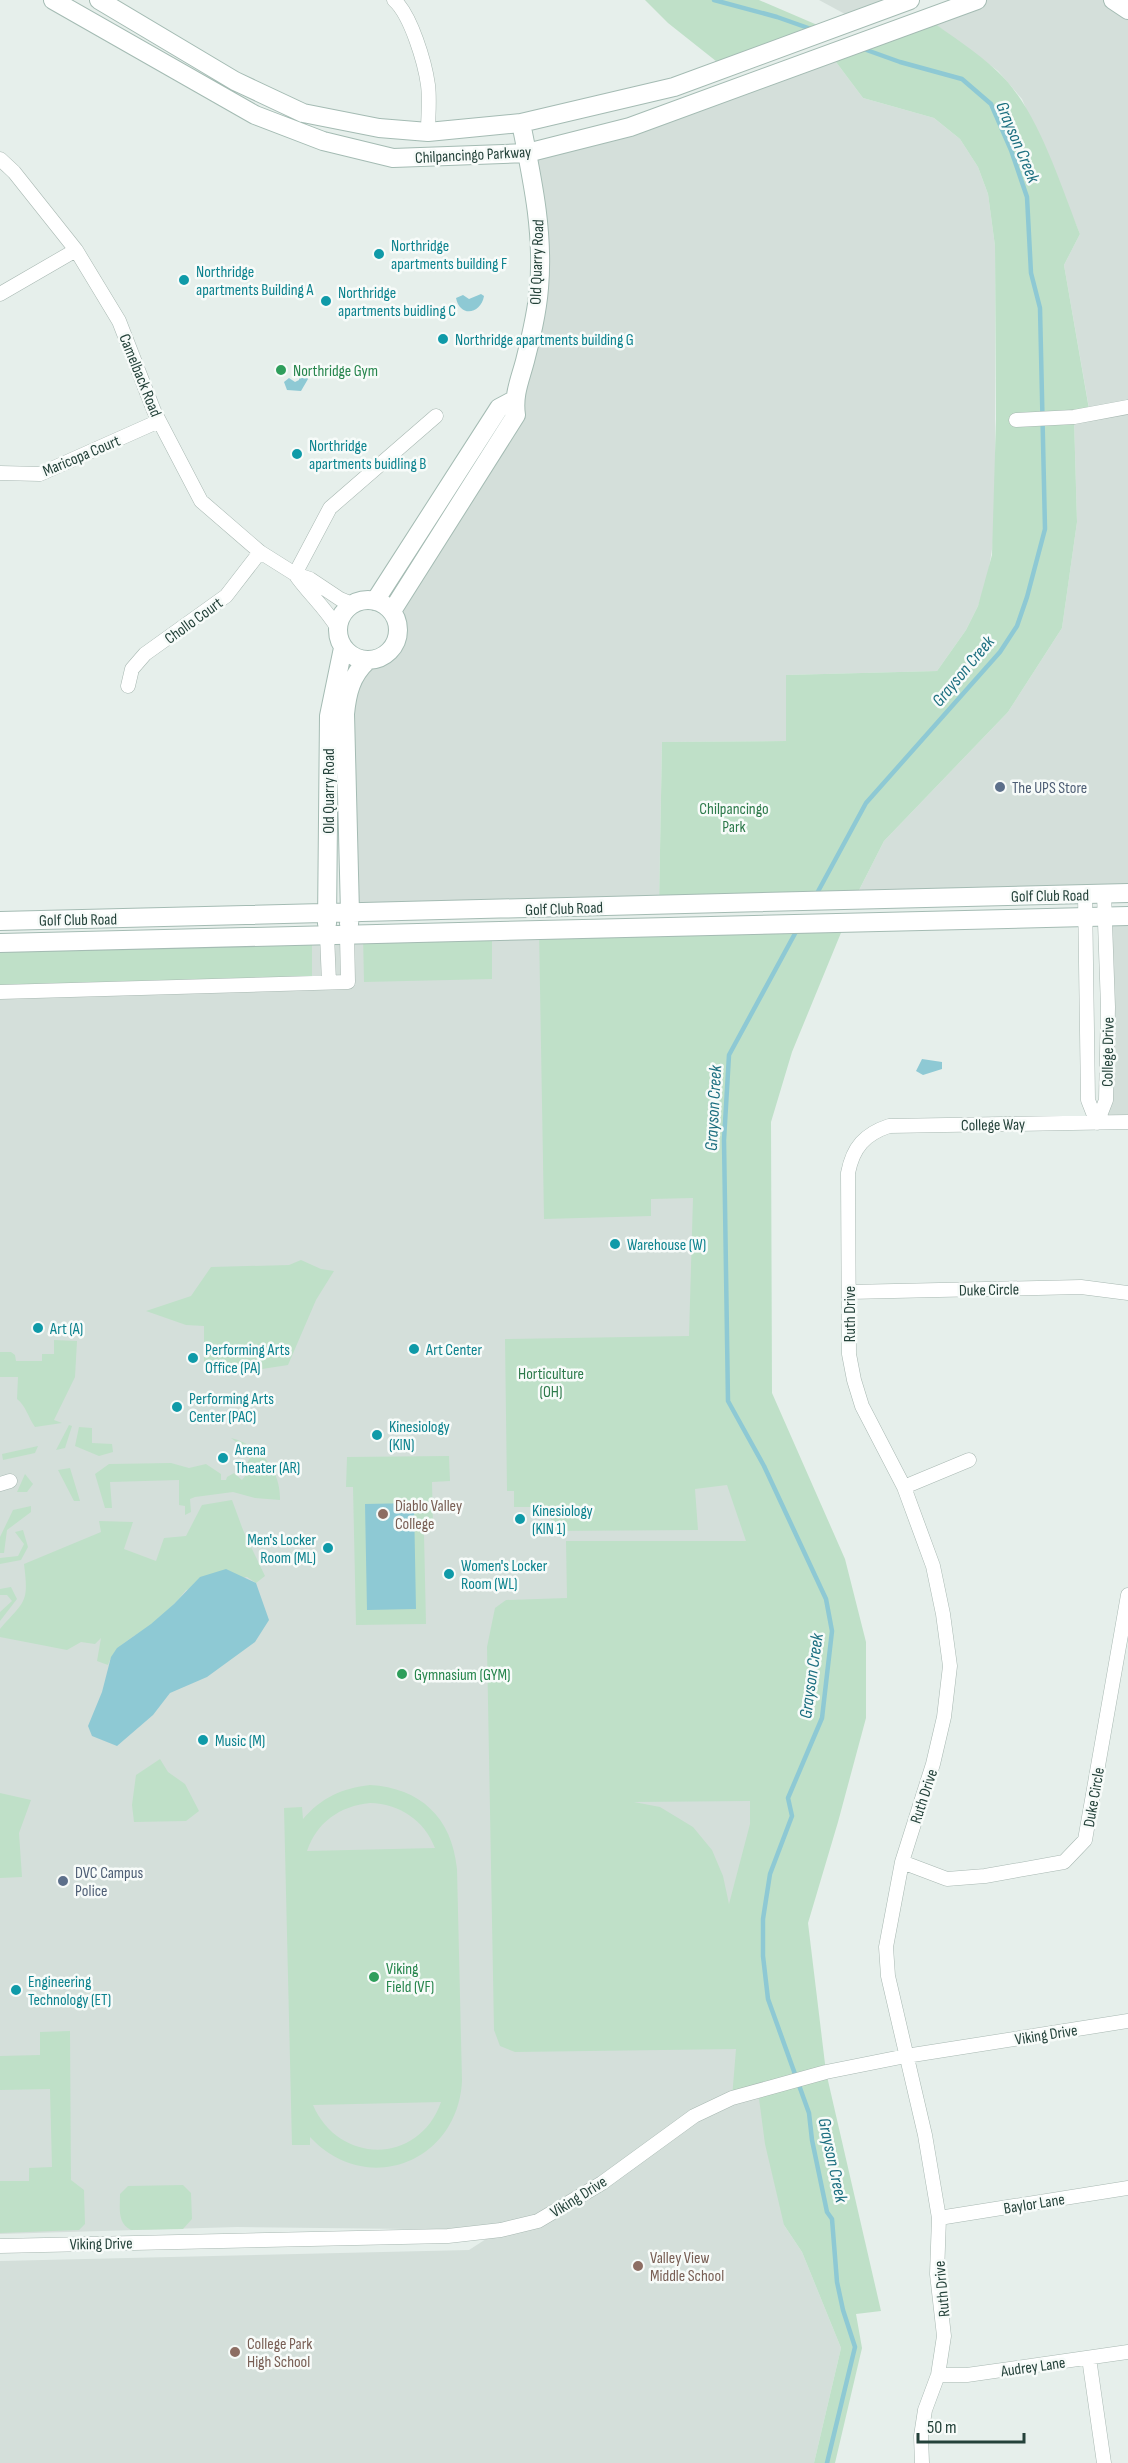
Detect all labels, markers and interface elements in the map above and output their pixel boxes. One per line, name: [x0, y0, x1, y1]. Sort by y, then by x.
water label: Grayson Creek: [991, 99, 1044, 187]
street label: Chilpancingo Parkway: [414, 143, 532, 168]
street label: Old Quarry Road: [527, 219, 548, 305]
place label: Northridge apartments building F: [391, 237, 507, 274]
marker: Northridge apartments building F: [372, 247, 386, 261]
place label: Northridge apartments Building A: [196, 263, 313, 300]
marker: Northridge apartments Building A: [177, 273, 191, 287]
place label: Northridge apartments buidling C: [338, 284, 456, 321]
marker: Northridge apartments buidling C: [319, 294, 333, 308]
street label: Camelback Road: [114, 331, 165, 420]
place label: Northridge apartments building G: [455, 331, 634, 350]
marker: Northridge apartments building G: [436, 332, 450, 346]
place label: Northridge Gym: [293, 362, 378, 381]
marker: Northridge Gym: [274, 363, 288, 377]
street label: Maricopa Court: [40, 432, 123, 481]
place label: Northridge apartments buidling B: [309, 437, 426, 474]
marker: Northridge apartments buidling B: [290, 447, 304, 461]
street label: Chollo Court: [161, 594, 227, 649]
water label: Grayson Creek: [928, 631, 1000, 711]
street label: Old Quarry Road: [320, 748, 339, 834]
place label: The UPS Store: [1012, 779, 1087, 798]
marker: The UPS Store: [993, 780, 1007, 794]
park label: Chilpancingo Park: [699, 800, 769, 837]
street label: Golf Club Road: [1011, 886, 1089, 907]
street label: Golf Club Road: [525, 899, 603, 920]
street label: Golf Club Road: [39, 910, 117, 931]
street label: College Drive: [1098, 1017, 1119, 1087]
water label: Grayson Creek: [701, 1063, 726, 1151]
street label: College Way: [961, 1115, 1025, 1136]
place label: Warehouse (W): [627, 1236, 706, 1255]
marker: Warehouse (W): [608, 1237, 622, 1251]
street label: Duke Circle: [959, 1280, 1019, 1301]
street label: Ruth Drive: [841, 1286, 860, 1342]
place label: Art (A): [49, 1320, 83, 1339]
marker: Art (A): [31, 1321, 45, 1335]
place label: Performing Arts Office (PA): [205, 1341, 290, 1378]
place label: Art Center: [425, 1341, 483, 1360]
marker: Art Center: [407, 1342, 421, 1356]
marker: Performing Arts Office (PA): [186, 1351, 200, 1365]
park label: Horticulture (OH): [518, 1365, 584, 1402]
place label: Performing Arts Center (PAC): [189, 1390, 274, 1427]
marker: Performing Arts Center (PAC): [170, 1400, 184, 1414]
place label: Kinesiology (KIN): [389, 1418, 450, 1455]
marker: Kinesiology (KIN): [370, 1428, 384, 1442]
place label: Arena Theater (AR): [234, 1441, 300, 1478]
marker: Arena Theater (AR): [216, 1451, 230, 1465]
place label: Diablo Valley College: [395, 1497, 462, 1534]
place label: Kinesiology (KIN 1): [532, 1502, 593, 1539]
marker: Diablo Valley College: [376, 1507, 390, 1521]
marker: Kinesiology (KIN 1): [513, 1512, 527, 1526]
place label: Men's Locker Room (ML): [247, 1531, 316, 1568]
marker: Men's Locker Room (ML): [321, 1541, 335, 1555]
place label: Women's Locker Room (WL): [461, 1557, 548, 1594]
marker: Women's Locker Room (WL): [442, 1567, 456, 1581]
water label: Grayson Creek: [795, 1631, 828, 1720]
place label: Gymnasium (GYM): [414, 1666, 510, 1685]
marker: Gymnasium (GYM): [395, 1667, 409, 1681]
place label: Music (M): [215, 1732, 265, 1751]
marker: Music (M): [196, 1733, 210, 1747]
street label: Duke Circle: [1080, 1766, 1109, 1829]
street label: Ruth Drive: [907, 1767, 942, 1826]
place label: DVC Campus Police: [75, 1864, 143, 1901]
marker: DVC Campus Police: [56, 1874, 70, 1888]
place label: Viking Field (VF): [386, 1960, 434, 1997]
marker: Viking Field (VF): [367, 1970, 381, 1984]
place label: Engineering Technology (ET): [28, 1973, 111, 2010]
marker: Engineering Technology (ET): [9, 1983, 23, 1997]
street label: Viking Drive: [1014, 2021, 1079, 2050]
water label: Grayson Creek: [813, 2116, 852, 2205]
street label: Viking Drive: [547, 2173, 611, 2222]
street label: Baylor Lane: [1002, 2190, 1066, 2219]
street label: Viking Drive: [69, 2234, 133, 2255]
place label: Valley View Middle School: [650, 2249, 724, 2286]
marker: Valley View Middle School: [631, 2259, 645, 2273]
street label: Ruth Drive: [931, 2260, 954, 2318]
place label: College Park High School: [247, 2335, 312, 2372]
marker: College Park High School: [228, 2345, 242, 2359]
street label: Audrey Lane: [999, 2354, 1067, 2382]
scale bar: [918, 2406, 1024, 2444]
text: 50 m: [927, 2417, 957, 2438]

